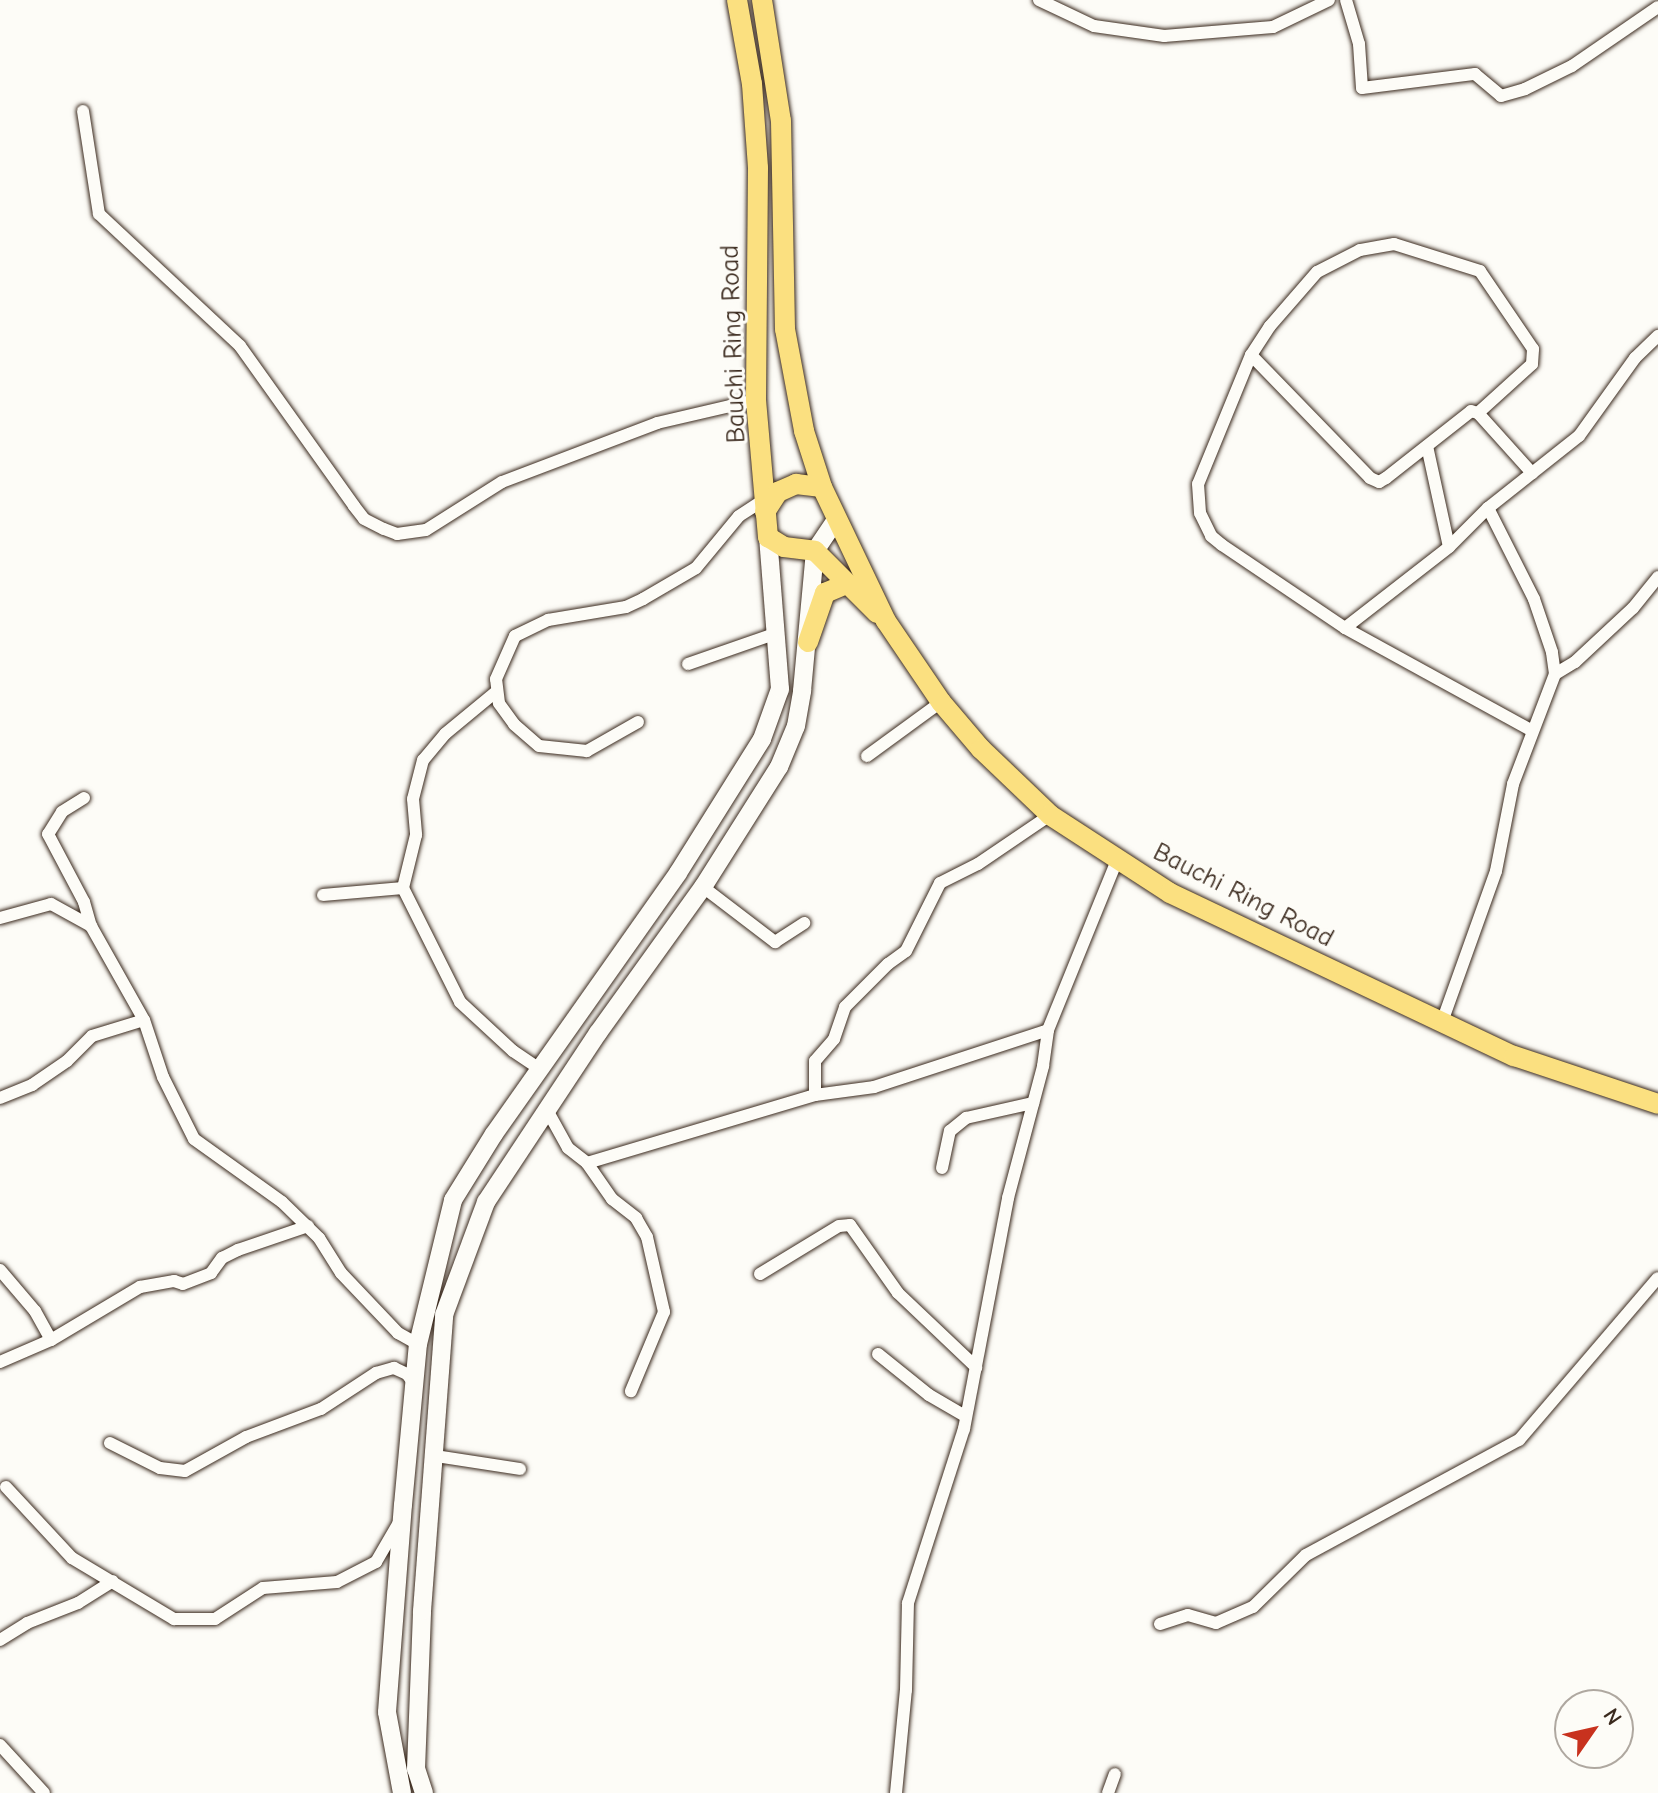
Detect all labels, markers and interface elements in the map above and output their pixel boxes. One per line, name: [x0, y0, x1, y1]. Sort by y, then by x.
street label: Bauchi Ring Road: [715, 244, 753, 444]
street label: Bauchi Ring Road: [1148, 837, 1338, 955]
north arrow: [1554, 1689, 1634, 1769]
text: N: [1597, 1703, 1627, 1730]

